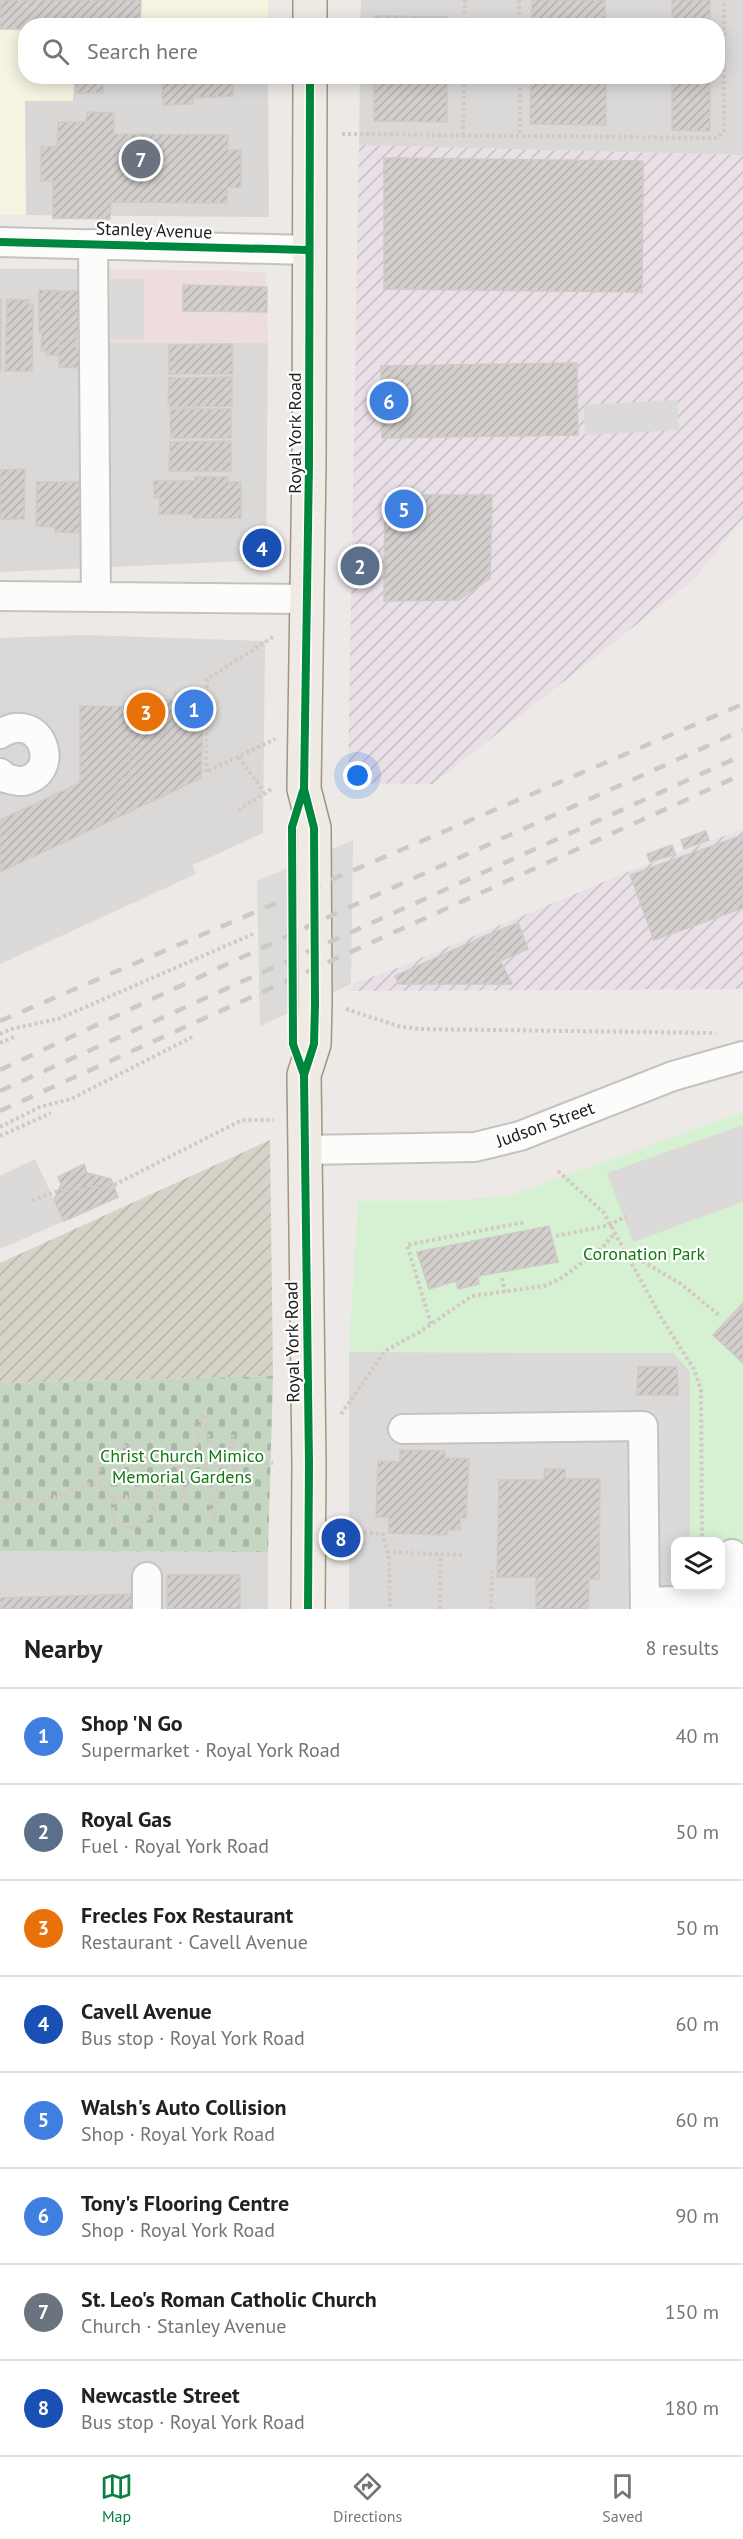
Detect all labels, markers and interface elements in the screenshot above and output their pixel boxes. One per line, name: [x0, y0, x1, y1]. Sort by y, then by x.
search box: [18, 18, 725, 84]
icon: search: [39, 35, 72, 68]
text: Search here: [87, 37, 198, 65]
pin: 7: [122, 136, 160, 182]
street label: Stanley Avenue: [95, 216, 213, 244]
street label: Royal York Road: [283, 372, 306, 494]
pin: 6: [370, 378, 408, 424]
pin: 5: [384, 486, 424, 532]
pin: 4: [242, 526, 282, 570]
pin: 2: [340, 544, 380, 588]
pin: 1: [174, 686, 214, 732]
pin: 3: [126, 690, 166, 734]
your location: [343, 761, 372, 790]
street label: Judson Street: [492, 1096, 597, 1153]
park label: Coronation Park: [583, 1242, 705, 1265]
street label: Royal York Road: [279, 1281, 305, 1403]
park label: Christ Church Mimico Memorial Gardens: [100, 1444, 264, 1488]
pin: 8: [322, 1516, 360, 1560]
map controls: [671, 1537, 725, 1591]
button: layers: [671, 1537, 725, 1591]
text: Nearby: [24, 1632, 102, 1665]
text: 8 results: [646, 1635, 719, 1661]
text: Shop 'N Go: [81, 1709, 183, 1737]
text: 1: [38, 1723, 49, 1749]
text: 40 m: [676, 1723, 719, 1749]
text: Supermarket · Royal York Road: [81, 1737, 340, 1763]
text: Royal Gas: [81, 1805, 172, 1833]
text: 2: [38, 1819, 49, 1845]
text: 50 m: [676, 1819, 719, 1845]
text: Fuel · Royal York Road: [81, 1833, 269, 1859]
text: Frecles Fox Restaurant: [81, 1901, 293, 1929]
text: 3: [38, 1915, 49, 1941]
text: 50 m: [676, 1915, 719, 1941]
text: Restaurant · Cavell Avenue: [81, 1929, 308, 1955]
text: Cavell Avenue: [81, 1997, 212, 2025]
text: 4: [38, 2011, 49, 2037]
text: 60 m: [676, 2011, 719, 2037]
text: Bus stop · Royal York Road: [81, 2025, 305, 2051]
text: Walsh's Auto Collision: [81, 2093, 287, 2121]
text: 5: [38, 2107, 49, 2133]
text: 60 m: [676, 2107, 719, 2133]
text: Shop · Royal York Road: [81, 2121, 275, 2147]
text: Tony's Flooring Centre: [81, 2189, 289, 2217]
text: 6: [38, 2203, 49, 2229]
text: 90 m: [676, 2203, 719, 2229]
text: Shop · Royal York Road: [81, 2217, 275, 2243]
text: St. Leo's Roman Catholic Church: [81, 2285, 377, 2313]
text: 7: [38, 2299, 49, 2325]
text: 150 m: [665, 2299, 719, 2325]
text: Church · Stanley Avenue: [81, 2313, 287, 2339]
text: Newcastle Street: [81, 2381, 240, 2409]
text: 8: [38, 2395, 49, 2421]
text: 180 m: [665, 2395, 719, 2421]
text: Bus stop · Royal York Road: [81, 2409, 305, 2435]
tab: Map: [100, 2470, 133, 2526]
tab: Directions: [333, 2470, 402, 2526]
tab: Saved: [602, 2470, 643, 2526]

